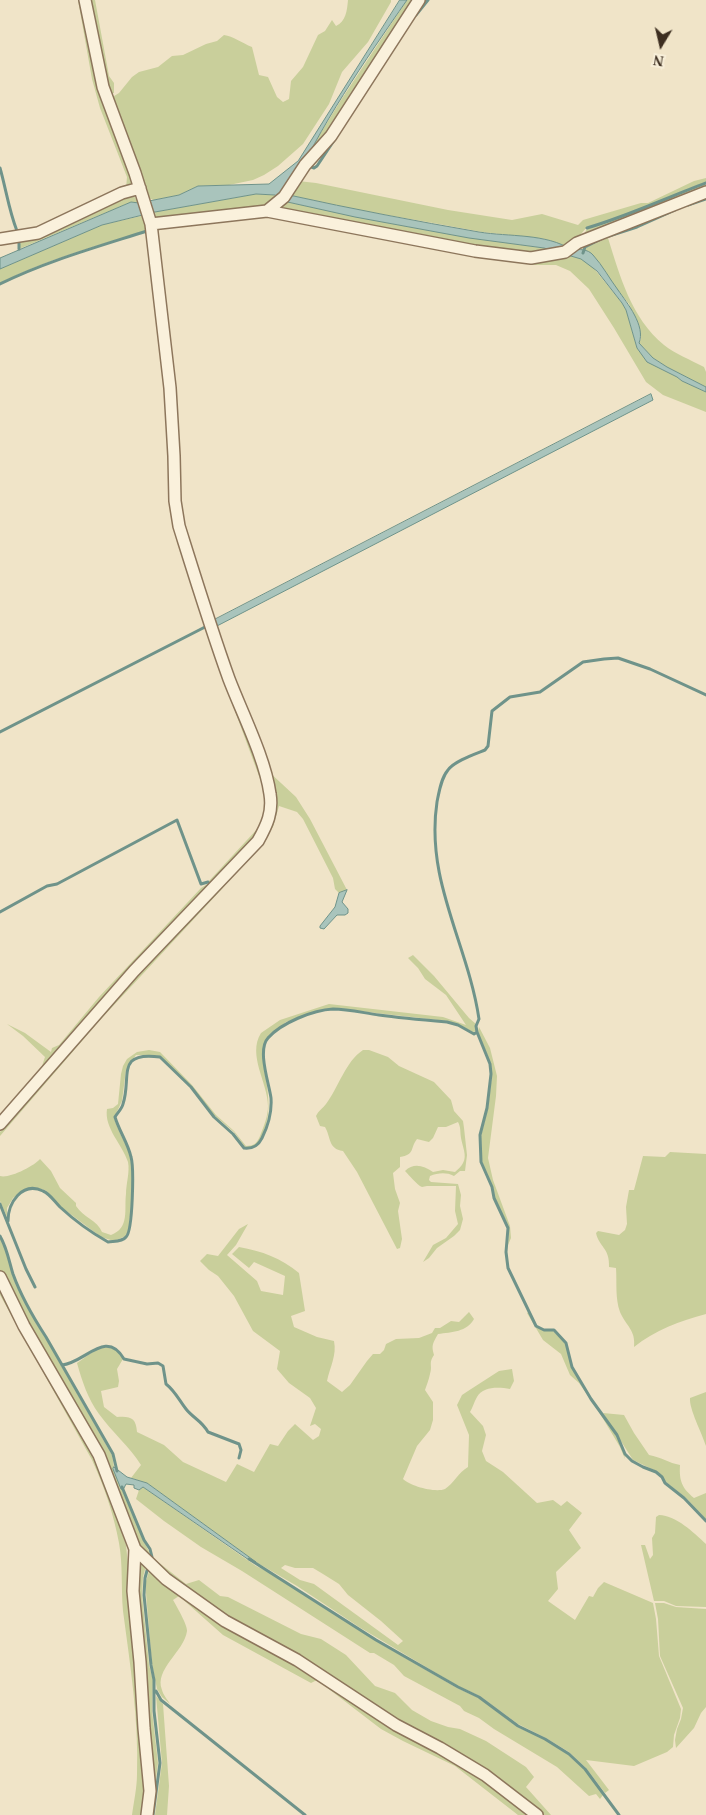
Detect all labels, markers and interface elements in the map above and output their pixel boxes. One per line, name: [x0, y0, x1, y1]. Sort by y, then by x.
north arrow: [636, 20, 686, 70]
text: N: [652, 52, 665, 69]

